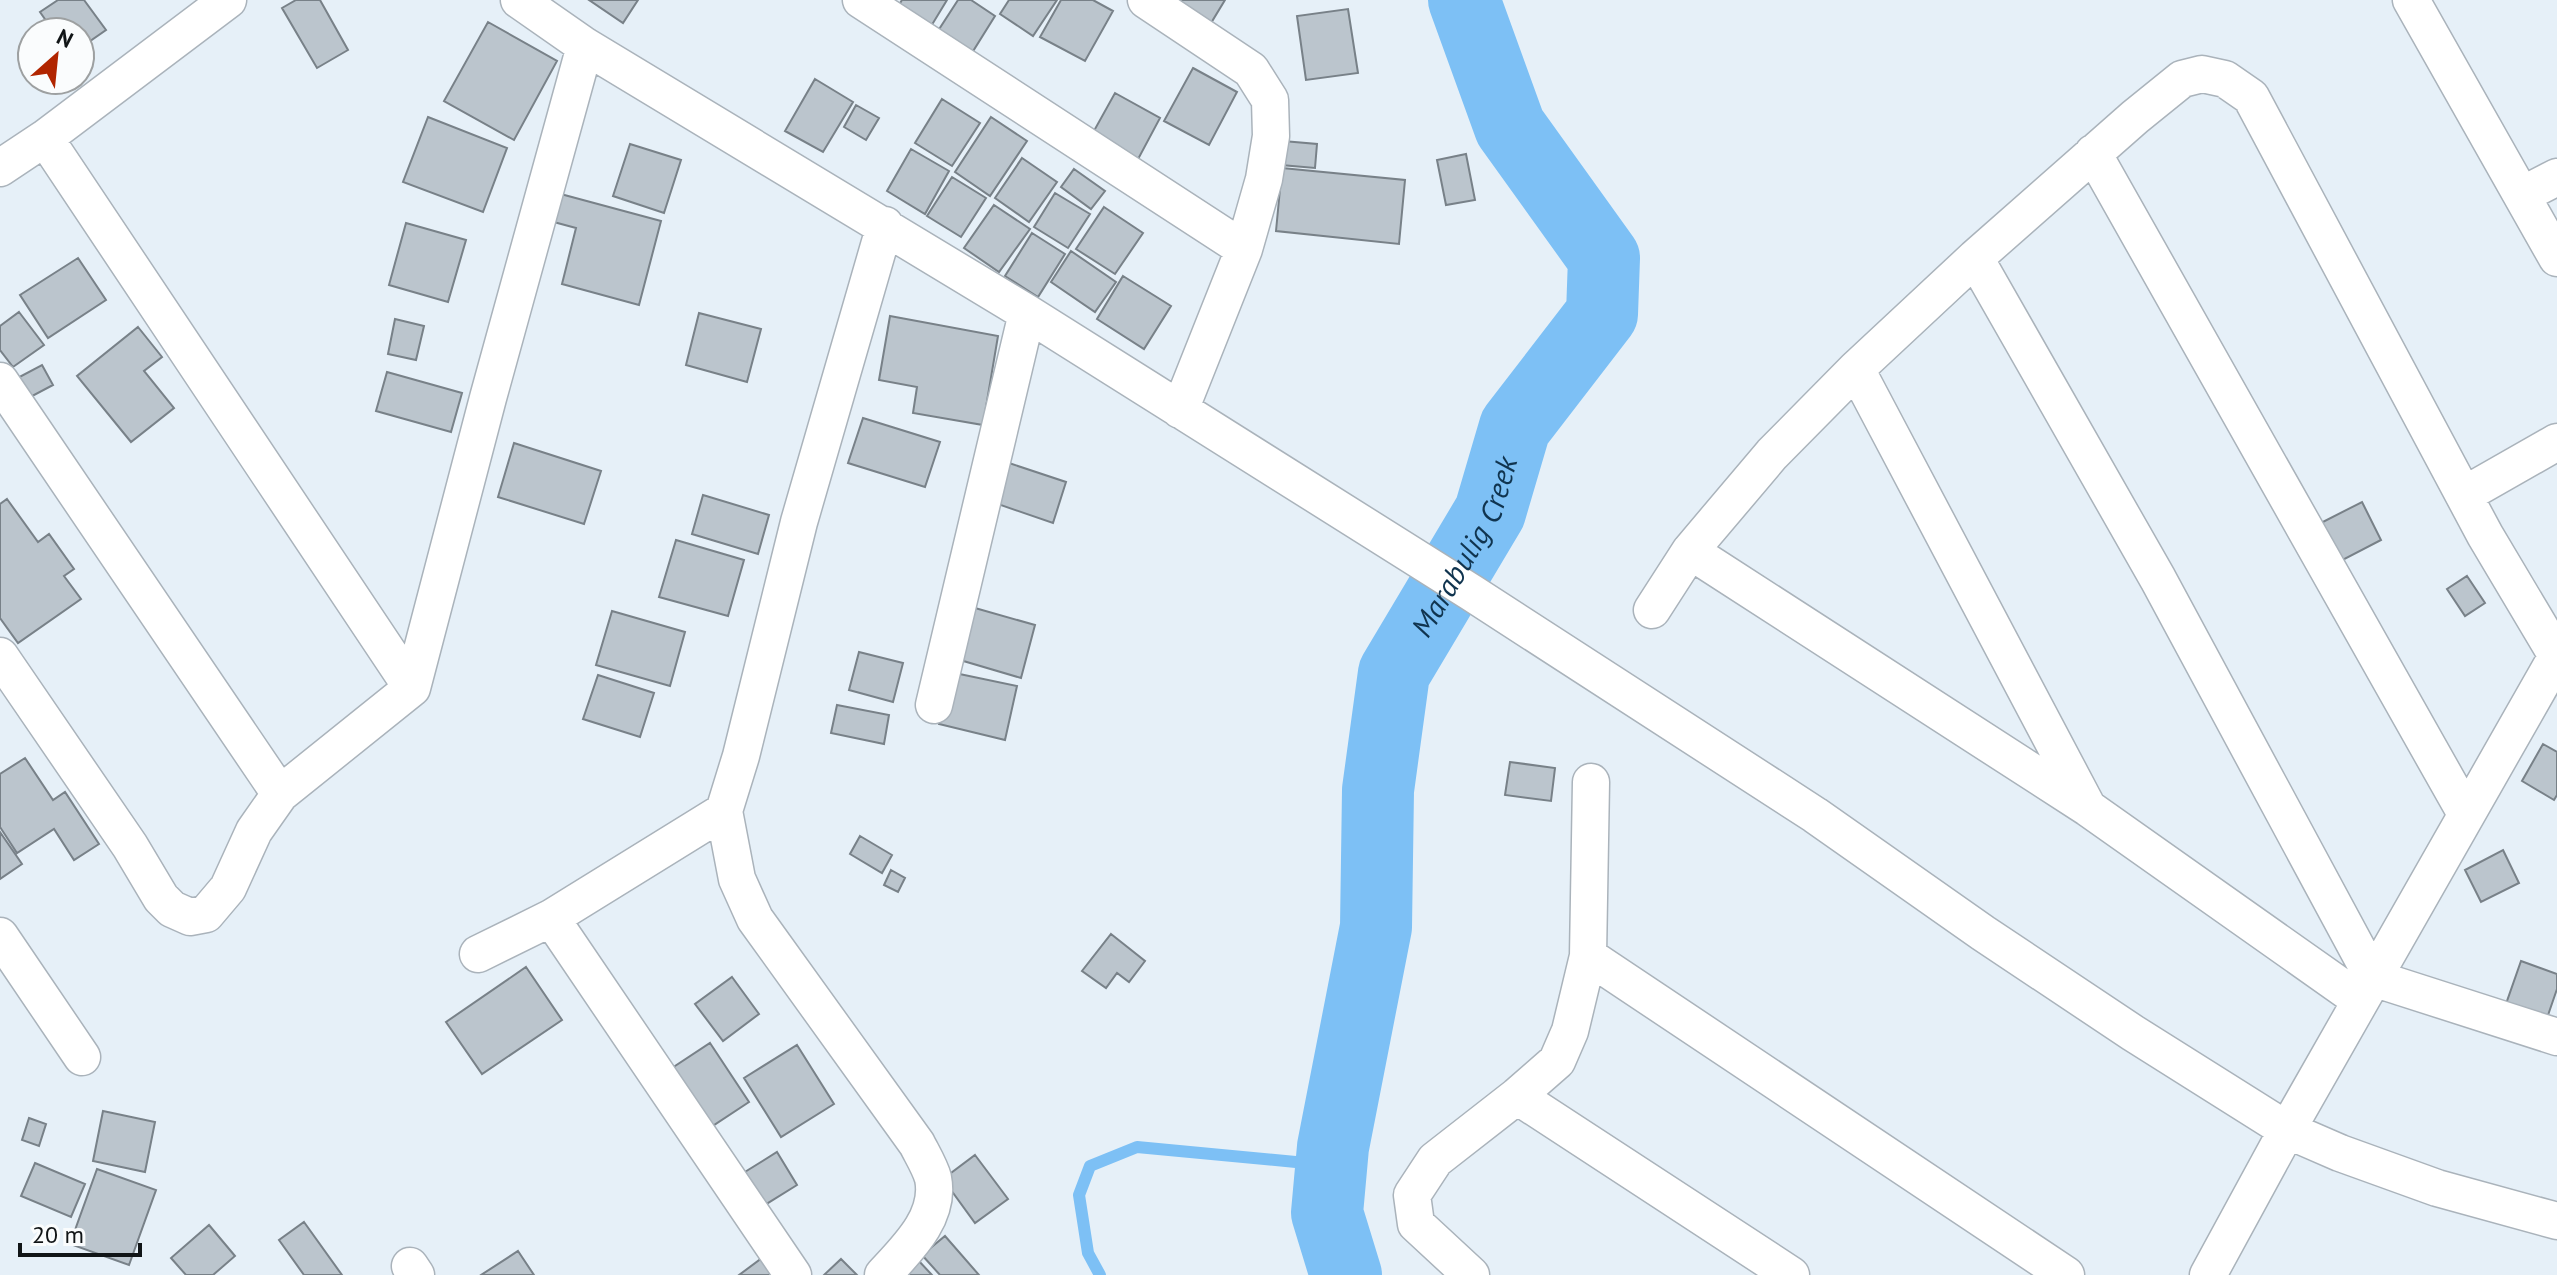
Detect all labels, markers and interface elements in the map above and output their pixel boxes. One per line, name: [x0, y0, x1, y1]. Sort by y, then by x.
north arrow: [16, 16, 96, 96]
text: N: [52, 22, 78, 54]
water label: Marabulig Creek: [1401, 450, 1525, 643]
scale bar: [20, 1207, 140, 1257]
text: 20 m: [32, 1219, 84, 1250]

